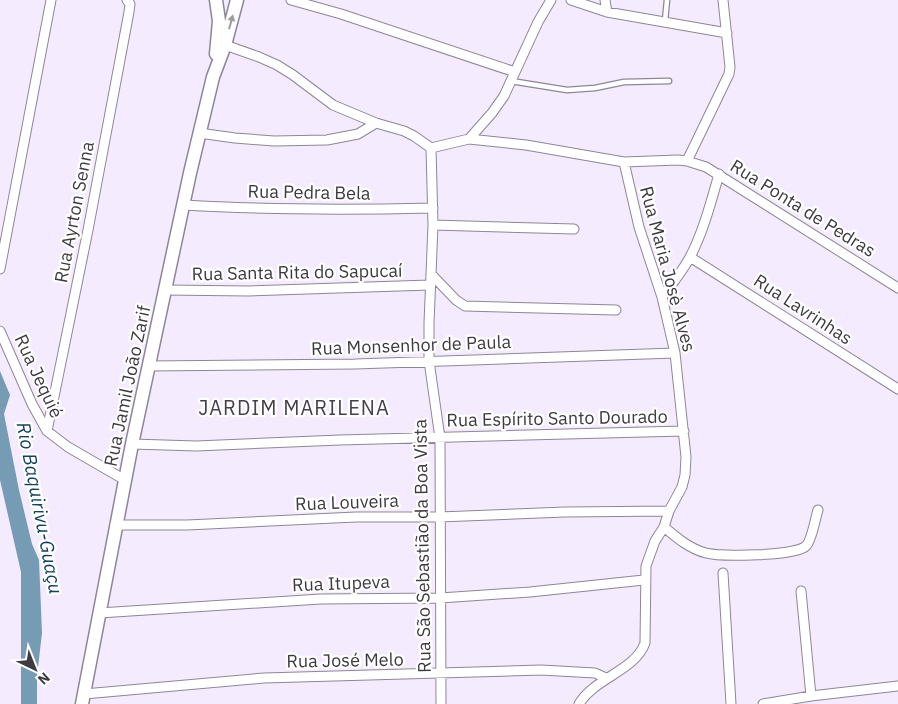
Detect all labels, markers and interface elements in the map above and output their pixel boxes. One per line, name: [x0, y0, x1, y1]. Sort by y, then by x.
one-way arrow: [227, 14, 235, 29]
street label: Rua Ayrton Senna: [49, 139, 99, 285]
street label: Rua Ponta de Pedras: [726, 154, 880, 262]
street label: Rua Pedra Bela: [247, 179, 371, 205]
street label: Rua Maria Josè Alves: [635, 184, 701, 354]
street label: Rua Santa Rita do Sapucaí: [191, 259, 403, 285]
street label: Rua Lavrinhas: [749, 269, 857, 349]
street label: Rua Jamil João Zarif: [99, 303, 155, 469]
street label: Rua Jequié: [10, 330, 68, 422]
street label: Rua Monsenhor de Paula: [311, 330, 512, 360]
district label: JARDIM MARILENA: [198, 394, 390, 421]
street label: Rua Espírito Santo Dourado: [446, 405, 668, 431]
street label: Rua São Sebastião da Boa Vista: [408, 419, 436, 673]
water label: Rio Baquirivu-Guaçu: [12, 420, 68, 596]
street label: Rua Louveira: [295, 489, 400, 515]
street label: Rua Itupeva: [292, 570, 391, 596]
north arrow: [10, 644, 60, 694]
street label: Rua José Melo: [286, 647, 404, 673]
text: N: [34, 668, 54, 689]

